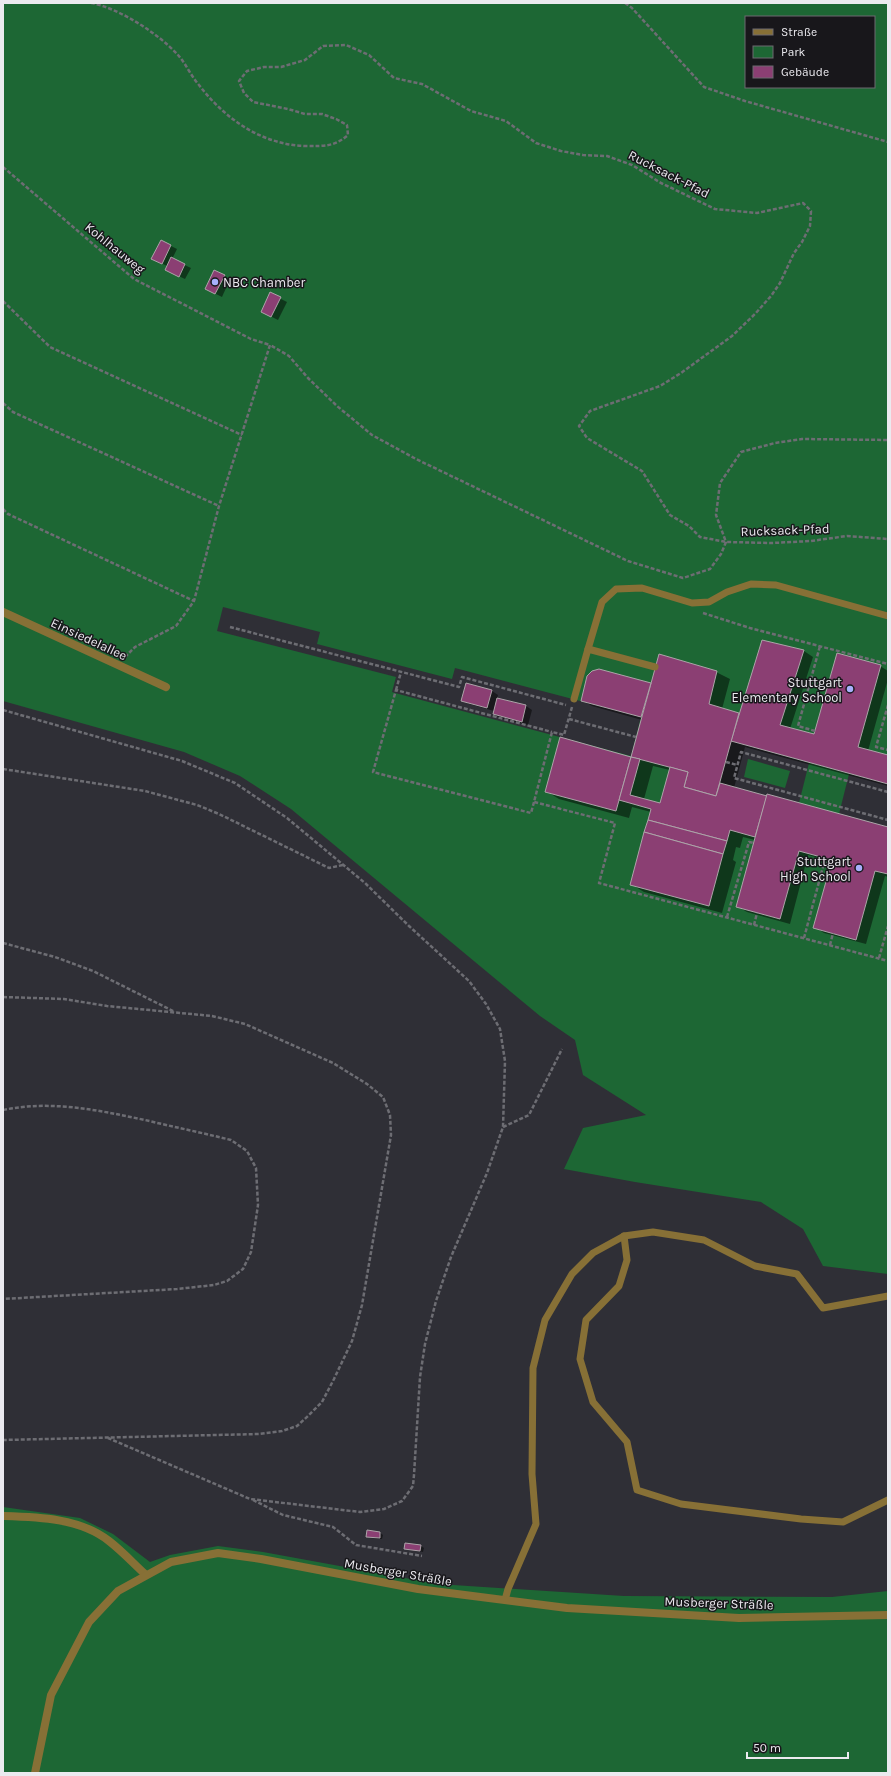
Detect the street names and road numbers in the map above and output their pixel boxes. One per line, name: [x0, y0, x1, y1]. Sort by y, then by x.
street label: Rucksack-Pfad: [626, 147, 712, 201]
street label: Kohlhauweg: [82, 219, 149, 277]
street label: Rucksack-Pfad: [740, 521, 830, 539]
street label: Einsiedelallee: [49, 615, 130, 663]
street label: Musberger Sträßle: [343, 1555, 453, 1589]
street label: Musberger Sträßle: [664, 1594, 774, 1612]

